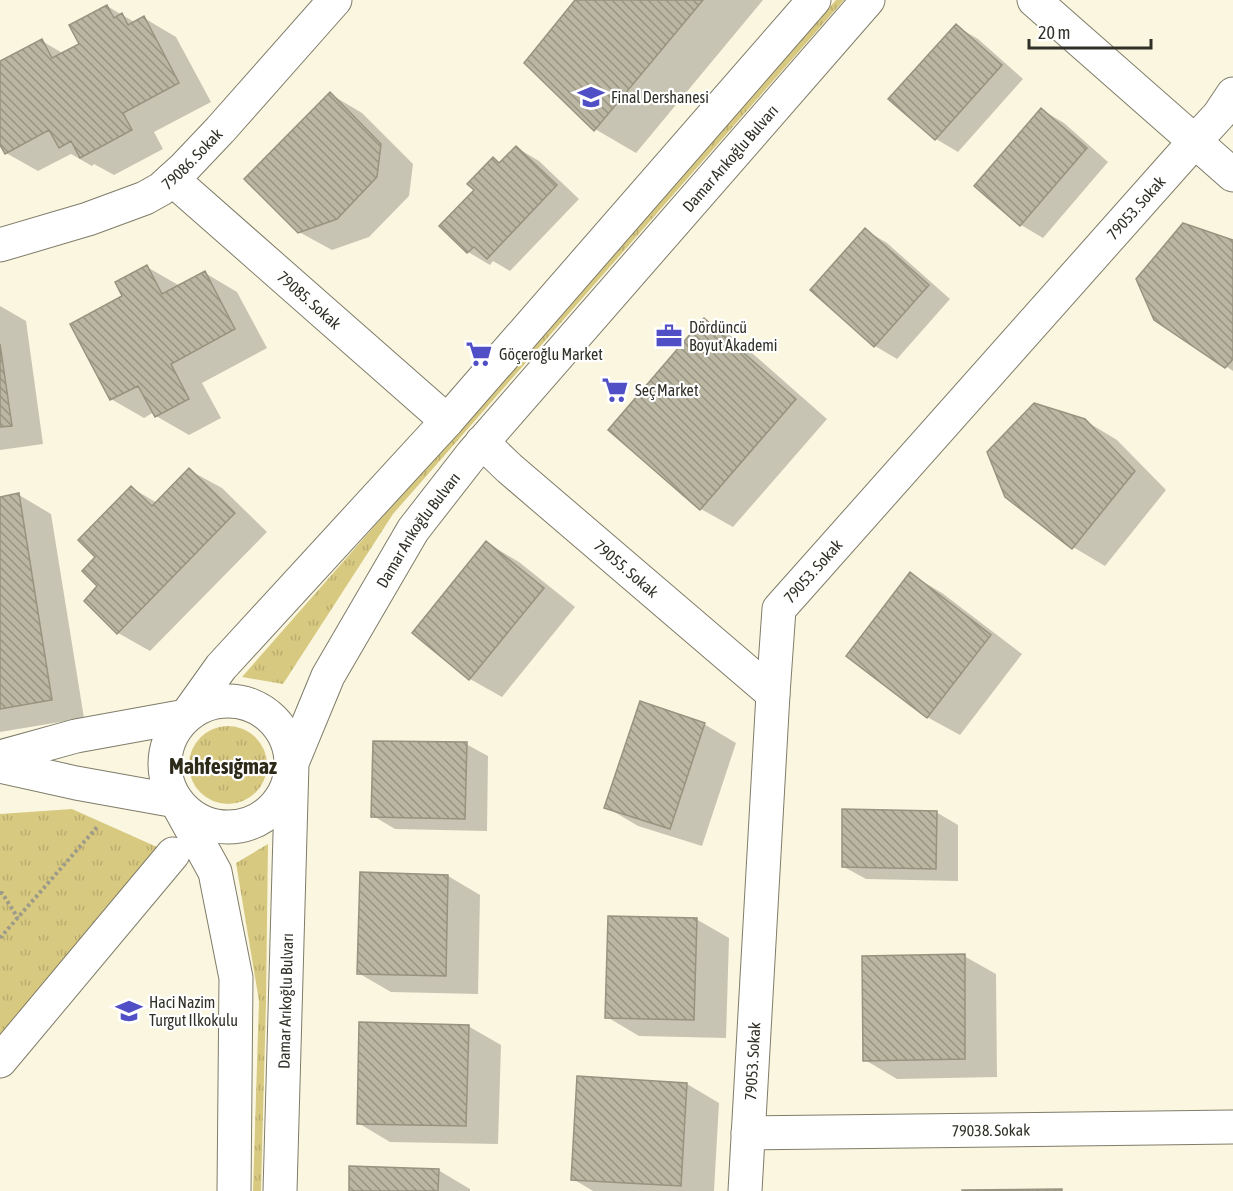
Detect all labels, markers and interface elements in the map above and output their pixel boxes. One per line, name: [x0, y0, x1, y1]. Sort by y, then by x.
scale bar: [1029, 12, 1150, 50]
text: 20 m: [1038, 22, 1070, 43]
school or university icon: Final Dershanesi: [576, 82, 606, 112]
place label: Final Dershanesi: [611, 88, 709, 106]
street label: Damar Arıkoğlu Bulvarı: [679, 101, 781, 215]
street label: 79086. Sokak: [158, 125, 226, 193]
street label: 79053. Sokak: [1103, 172, 1169, 243]
street label: 79085. Sokak: [274, 267, 345, 333]
place label: Dördüncü Boyut Akademi: [689, 318, 777, 355]
office icon: Dördüncü Boyut Akademi: [654, 321, 684, 351]
supermarket icon: Göçeroğlu Market: [464, 339, 494, 369]
place label: Göçeroğlu Market: [499, 345, 603, 364]
supermarket icon: Seç Market: [600, 375, 630, 405]
place label: Seç Market: [635, 381, 699, 400]
street label: Damar Arıkoğlu Bulvarı: [372, 469, 463, 591]
street label: 79055. Sokak: [591, 536, 662, 601]
street label: 79053. Sokak: [780, 536, 846, 606]
district label: Mahfesığmaz: [169, 753, 277, 779]
street label: Damar Arıkoğlu Bulvarı: [274, 933, 296, 1069]
place label: Haci Nazim Turgut Ilkokulu: [149, 993, 238, 1030]
school or university icon: Haci Nazim Turgut Ilkokulu: [114, 996, 144, 1026]
street label: 79053. Sokak: [741, 1021, 764, 1101]
street label: 79038. Sokak: [952, 1121, 1030, 1139]

